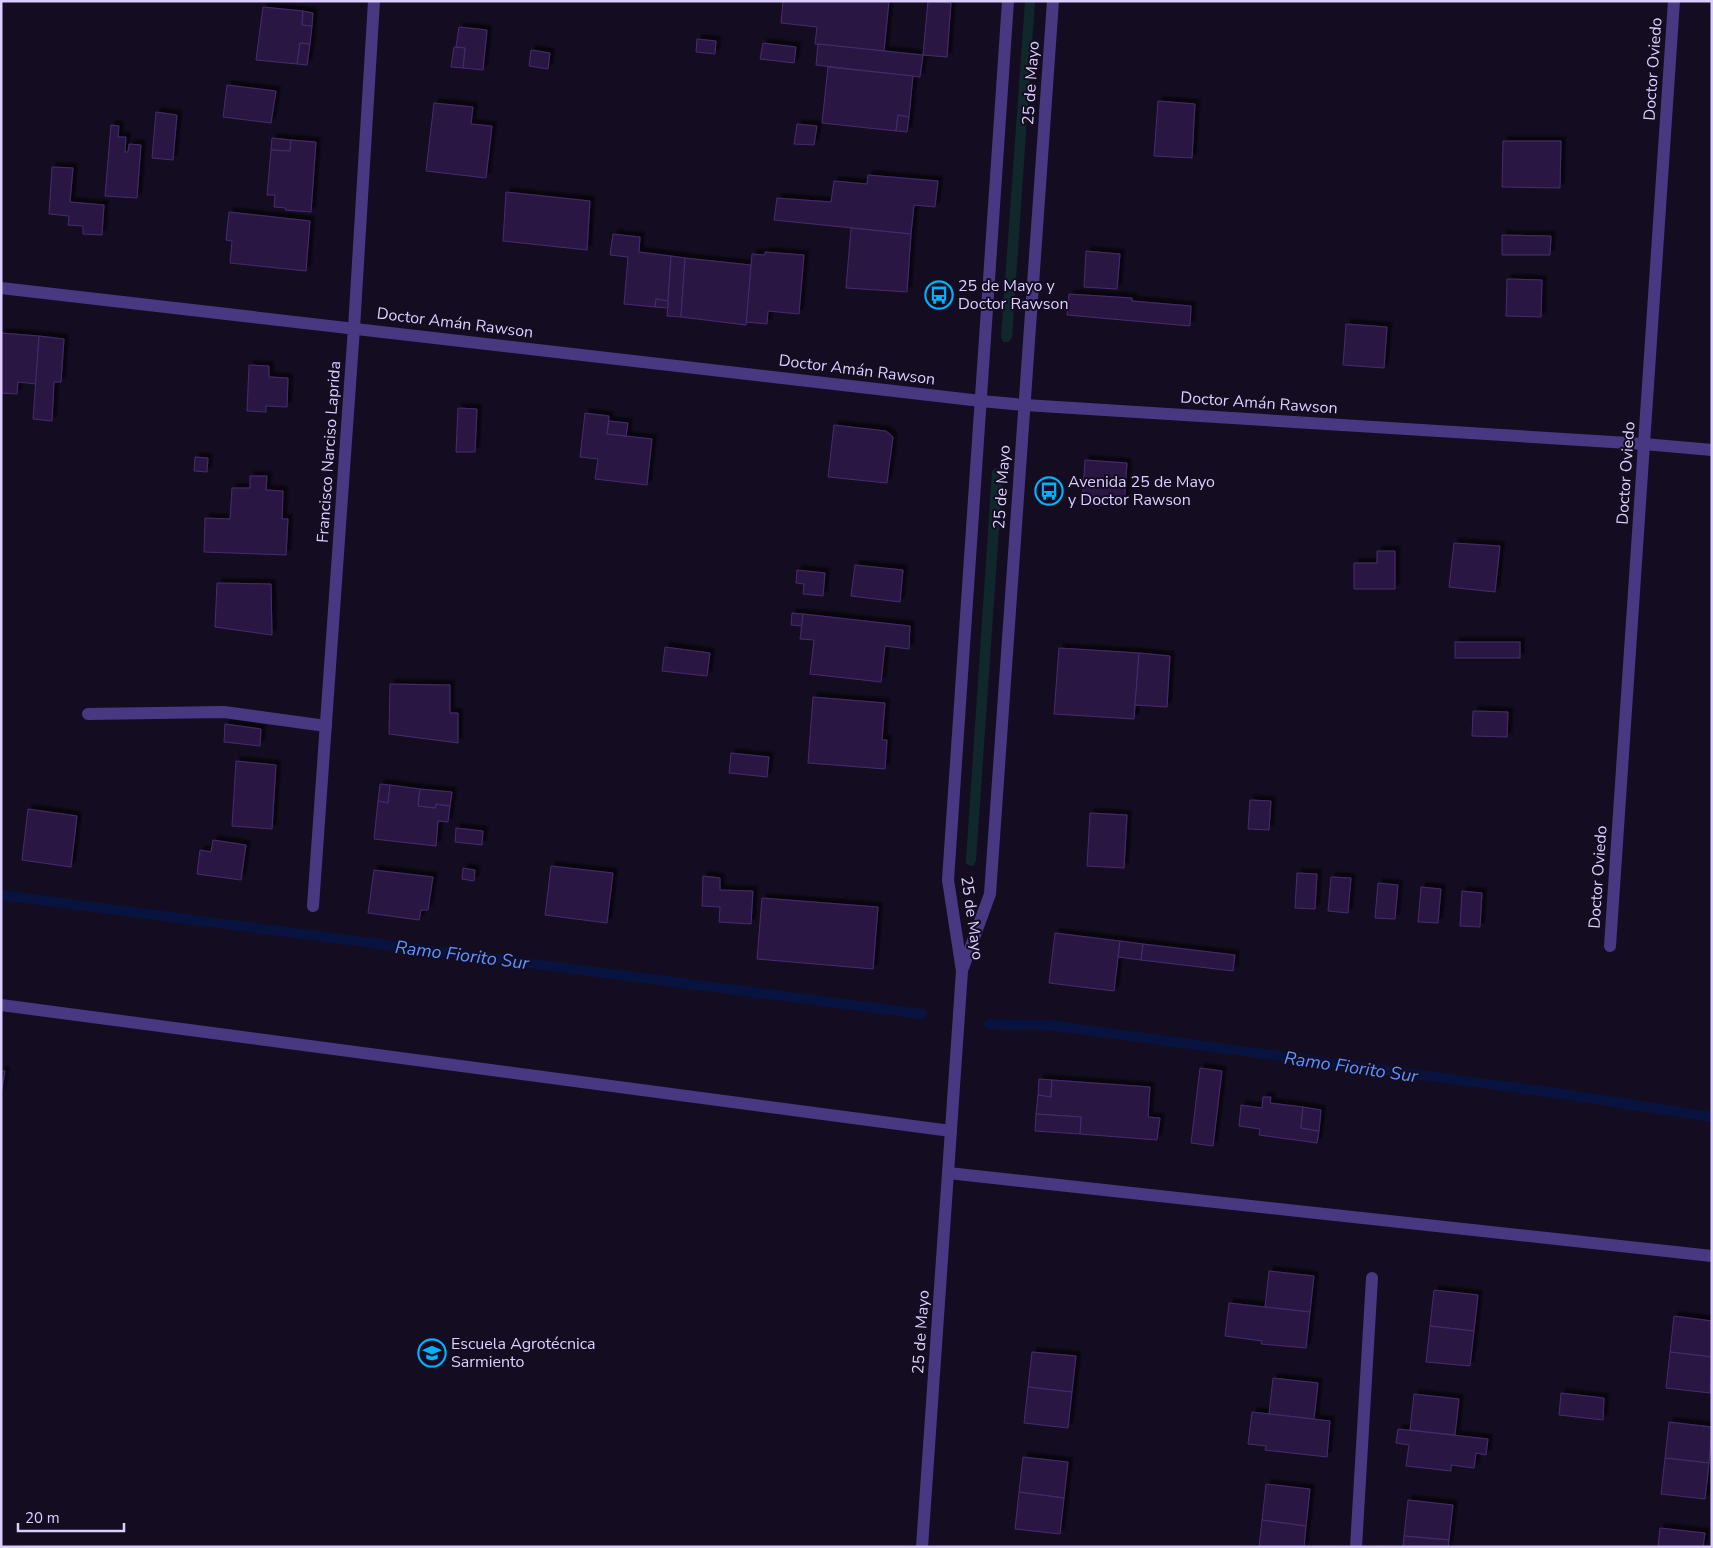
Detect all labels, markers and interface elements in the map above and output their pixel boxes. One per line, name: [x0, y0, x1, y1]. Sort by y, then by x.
street label: Doctor Oviedo: [1638, 17, 1668, 121]
street label: 25 de Mayo: [1017, 40, 1045, 126]
place label: 25 de Mayo y Doctor Rawson: [958, 275, 1069, 315]
bus stop icon: 25 de Mayo y Doctor Rawson: [924, 280, 954, 310]
street label: Doctor Amán Rawson: [375, 302, 535, 344]
street label: Doctor Amán Rawson: [777, 349, 937, 391]
street label: Francisco Narciso Laprida: [312, 360, 346, 544]
street label: Doctor Amán Rawson: [1180, 387, 1338, 419]
street label: Doctor Oviedo: [1611, 421, 1641, 525]
street label: 25 de Mayo: [988, 444, 1016, 530]
place label: Avenida 25 de Mayo y Doctor Rawson: [1068, 471, 1215, 511]
bus stop icon: Avenida 25 de Mayo y Doctor Rawson: [1034, 476, 1064, 506]
street label: Doctor Oviedo: [1583, 825, 1613, 929]
street label: 25 de Mayo: [955, 875, 989, 961]
water label: Ramo Fiorito Sur: [394, 935, 531, 975]
water label: Ramo Fiorito Sur: [1283, 1046, 1420, 1088]
street label: 25 de Mayo: [907, 1289, 935, 1375]
place label: Escuela Agrotécnica Sarmiento: [451, 1333, 596, 1373]
school or university icon: Escuela Agrotécnica Sarmiento: [417, 1338, 447, 1368]
scale bar: [18, 1500, 124, 1532]
text: 20 m: [25, 1508, 60, 1528]

